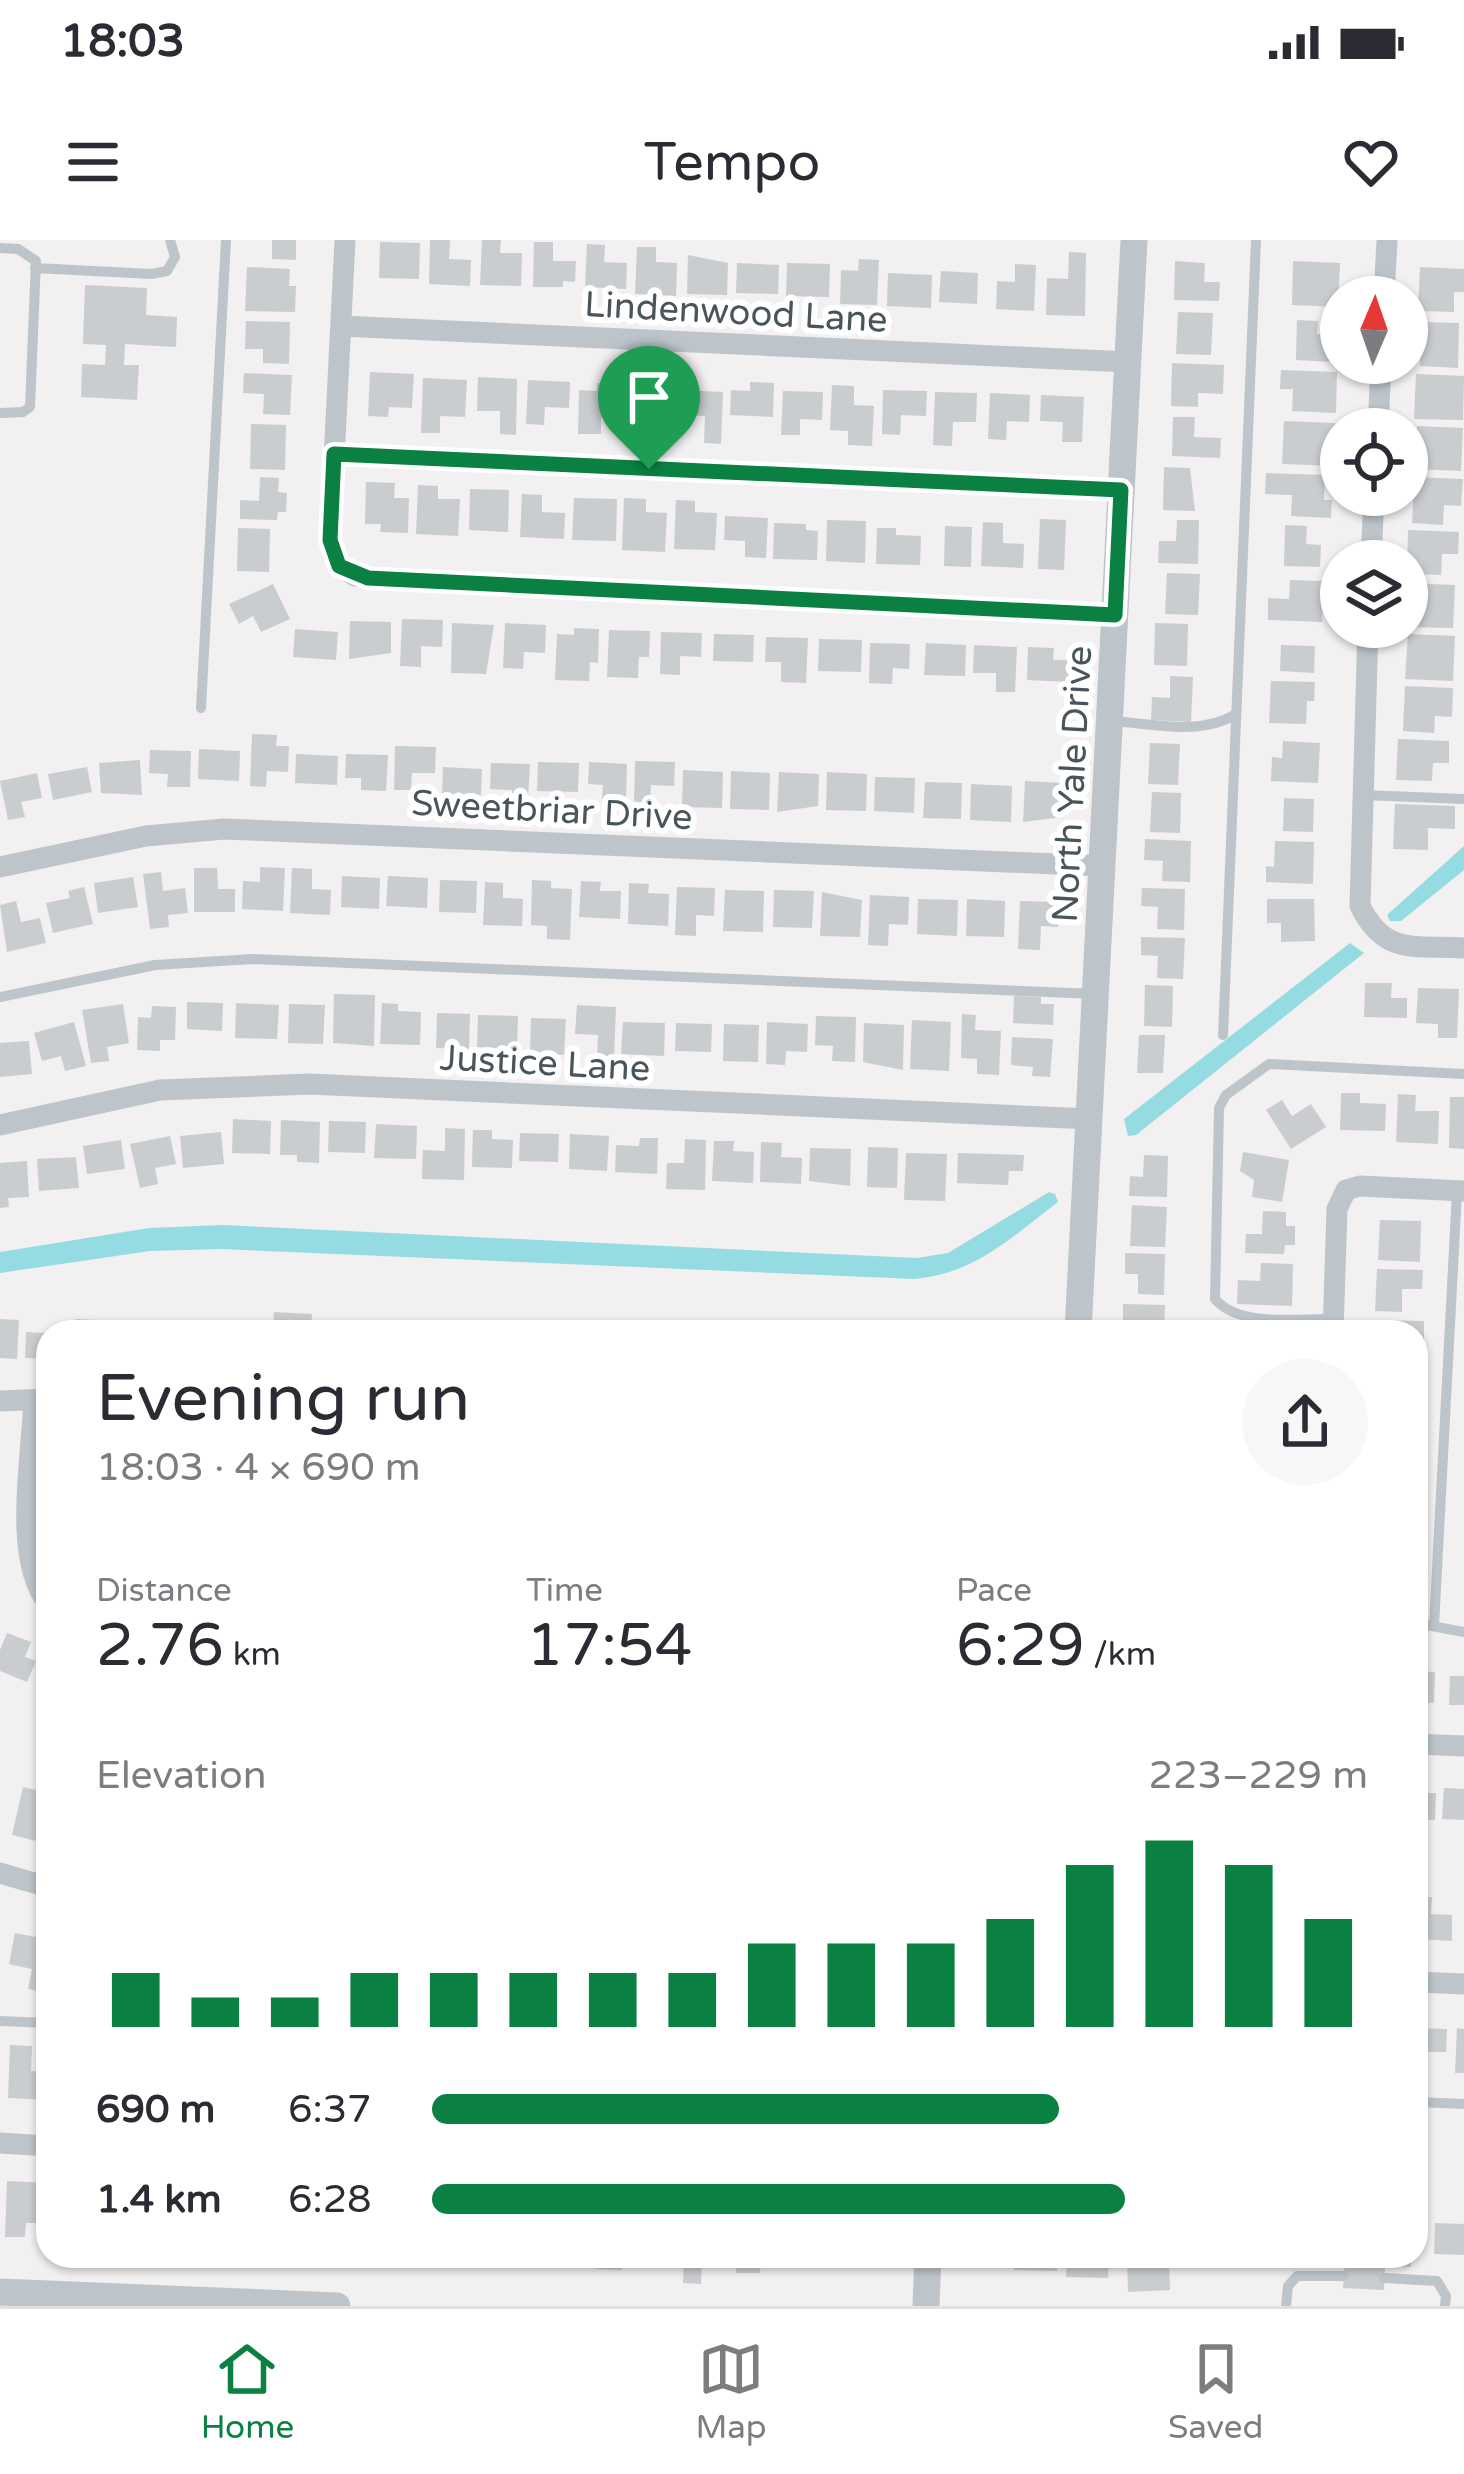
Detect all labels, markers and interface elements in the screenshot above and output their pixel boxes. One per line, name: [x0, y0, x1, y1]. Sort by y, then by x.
text: 18:03: [60, 15, 185, 69]
icon: menu: [60, 129, 126, 195]
icon: heart: [1338, 129, 1404, 195]
text: Tempo: [644, 130, 820, 195]
north arrow: [1320, 276, 1428, 384]
map controls: [1320, 276, 1428, 648]
street label: Lindenwood Lane: [583, 283, 889, 342]
pin: [598, 346, 700, 469]
icon: arrive: [616, 364, 682, 430]
button: locate: [1320, 408, 1428, 516]
button: layers: [1320, 540, 1428, 648]
street label: North Yale Drive: [1044, 645, 1101, 923]
street label: Sweetbriar Drive: [410, 782, 694, 839]
street label: Justice Lane: [439, 1037, 651, 1090]
text: Evening run: [96, 1359, 470, 1439]
button: share: [1242, 1359, 1368, 1485]
text: 18:03 · 4 × 690 m: [96, 1444, 421, 1491]
text: Distance: [96, 1571, 232, 1610]
text: Time: [526, 1571, 603, 1610]
text: Pace: [956, 1571, 1032, 1610]
text: 2.76: [96, 1610, 224, 1682]
text: 17:54: [526, 1610, 692, 1682]
text: 6:29: [956, 1610, 1085, 1682]
text: km: [224, 1635, 281, 1674]
text: /km: [1085, 1635, 1156, 1674]
text: Elevation: [96, 1752, 266, 1799]
text: 223–229 m: [1148, 1752, 1368, 1799]
text: 690 m: [96, 2086, 215, 2133]
text: 6:37: [288, 2086, 372, 2133]
text: 1.4 km: [96, 2176, 222, 2223]
text: 6:28: [288, 2176, 372, 2223]
tab: Home: [201, 2336, 294, 2447]
tab: Map: [695, 2336, 767, 2447]
tab: Saved: [1168, 2336, 1263, 2447]

